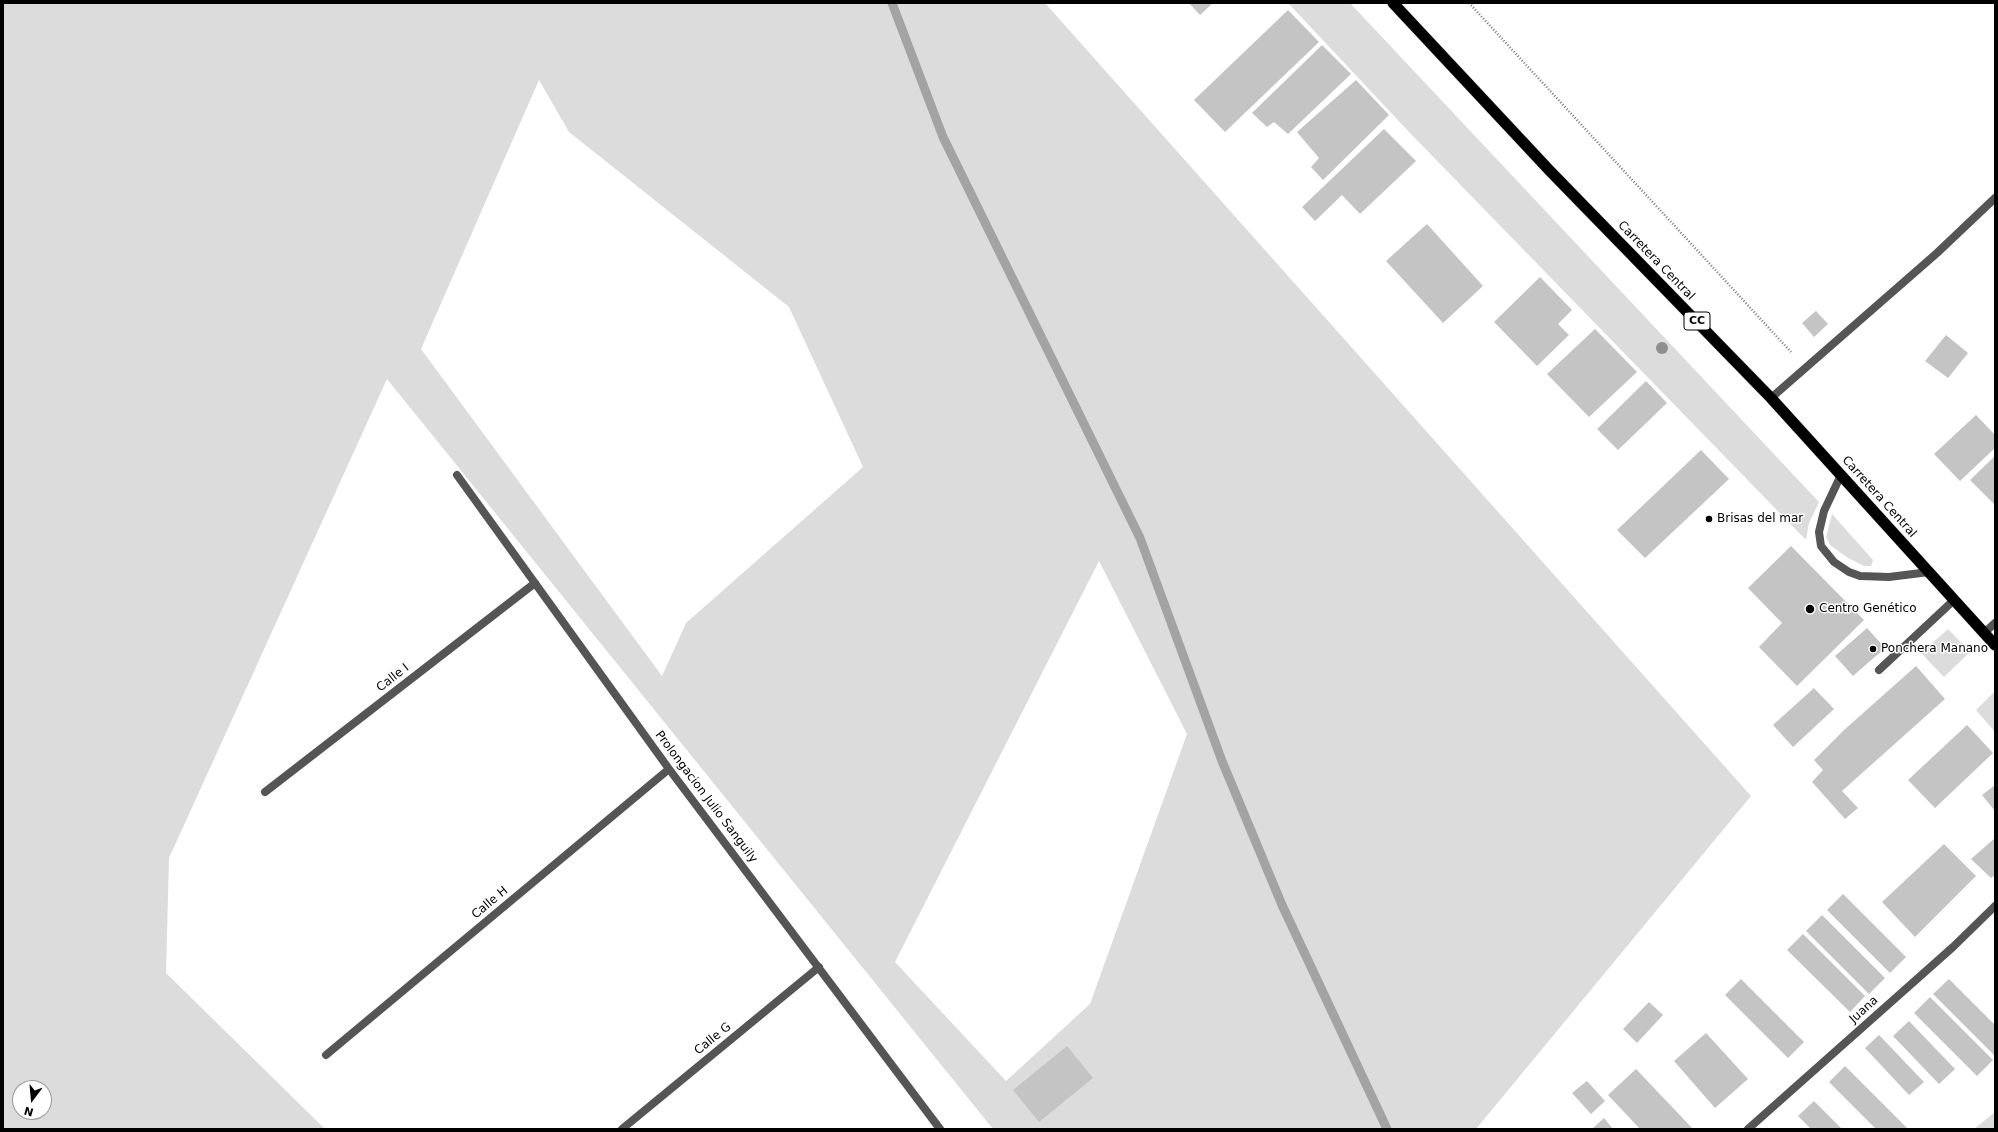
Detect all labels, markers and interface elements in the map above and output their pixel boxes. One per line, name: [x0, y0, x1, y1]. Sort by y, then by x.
street label: Carretera Central: [1615, 218, 1697, 304]
road number: CC: [1684, 312, 1710, 330]
street label: Carretera Central: [1839, 453, 1919, 541]
place label: Brisas del mar: [1717, 512, 1803, 526]
marker: Brisas del mar: [1704, 514, 1714, 524]
place label: Centro Genético: [1819, 602, 1917, 616]
marker: Centro Genético: [1804, 603, 1816, 615]
place label: Ponchera Manano: [1881, 642, 1988, 656]
marker: Ponchera Manano: [1868, 644, 1878, 654]
street label: Calle I: [374, 661, 412, 695]
street label: Prolongacion Julio Sanguily: [652, 728, 760, 866]
street label: Calle H: [469, 884, 511, 922]
street label: Juana: [1847, 993, 1881, 1027]
street label: Calle G: [692, 1020, 734, 1058]
north arrow: [12, 1080, 52, 1120]
text: N: [23, 1104, 35, 1119]

